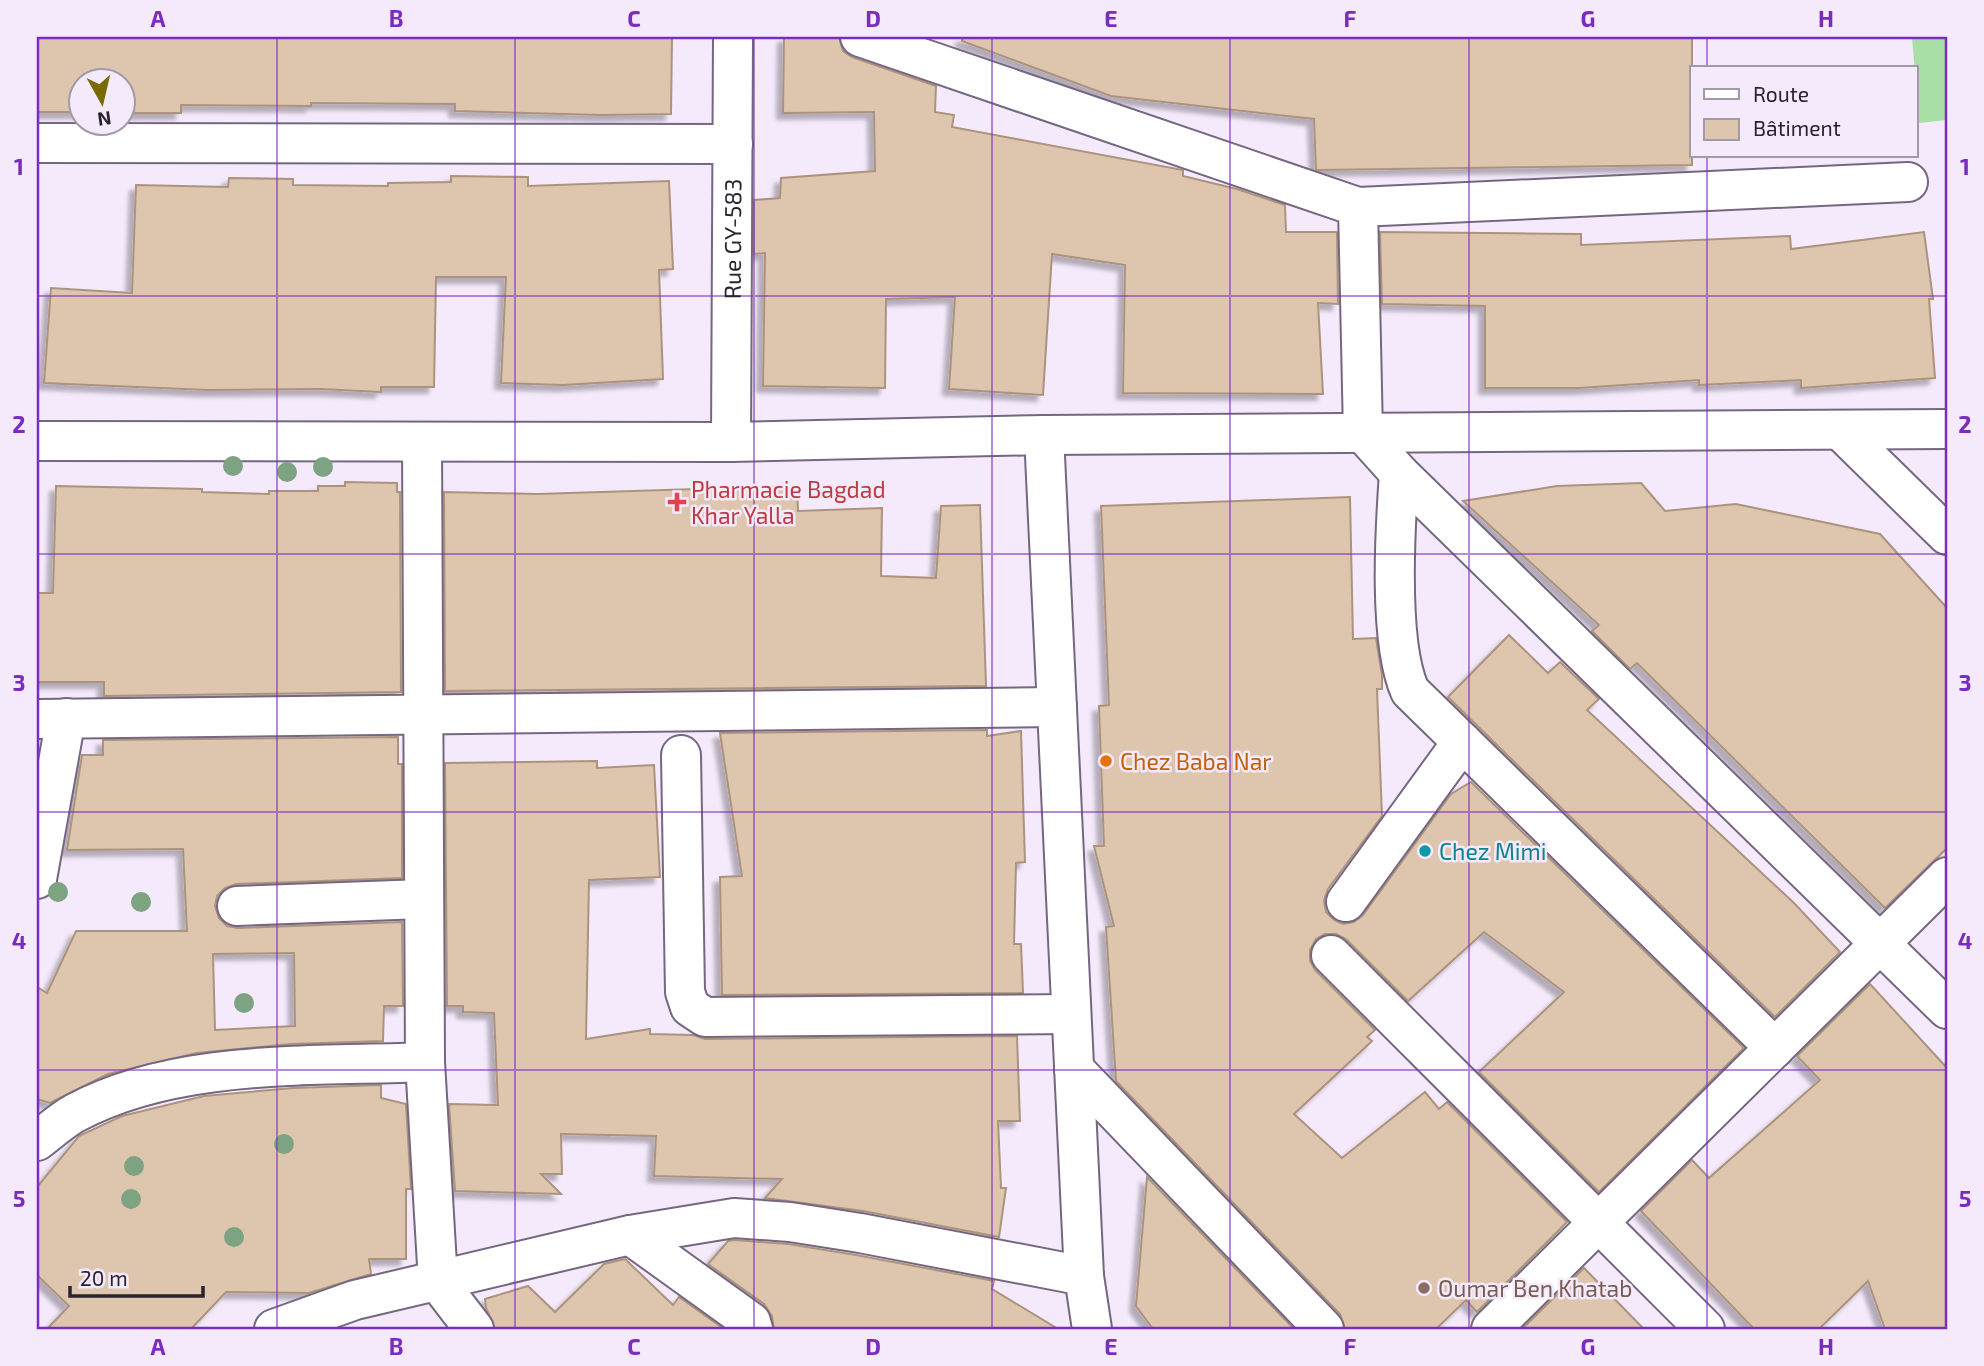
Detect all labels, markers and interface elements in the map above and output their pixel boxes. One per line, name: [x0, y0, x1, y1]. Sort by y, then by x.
text: A: [150, 4, 166, 32]
text: B: [389, 4, 403, 32]
text: C: [627, 4, 641, 32]
text: D: [865, 4, 881, 32]
text: E: [1104, 4, 1118, 32]
text: F: [1344, 4, 1357, 32]
text: G: [1581, 4, 1595, 32]
text: H: [1818, 4, 1834, 32]
north arrow: [66, 66, 136, 136]
legend: [1690, 66, 1918, 158]
text: Route: [1753, 81, 1809, 106]
text: N: [96, 107, 113, 132]
text: Bâtiment: [1753, 115, 1841, 140]
text: 1: [14, 152, 24, 180]
text: 1: [1960, 152, 1970, 180]
street label: Rue GY-583: [718, 179, 746, 299]
text: 2: [12, 410, 26, 438]
text: 2: [1958, 410, 1972, 438]
place label: Pharmacie Bagdad Khar Yalla: [691, 475, 886, 529]
marker: Pharmacie Bagdad Khar Yalla: [669, 494, 685, 510]
text: 3: [12, 668, 26, 696]
text: 3: [1958, 668, 1972, 696]
place label: Chez Baba Nar: [1120, 747, 1272, 775]
marker: Chez Baba Nar: [1098, 753, 1114, 769]
place label: Chez Mimi: [1439, 837, 1546, 865]
marker: Chez Mimi: [1417, 843, 1433, 859]
text: 4: [12, 926, 26, 954]
text: 4: [1958, 926, 1972, 954]
text: 5: [13, 1184, 25, 1212]
text: 5: [1959, 1184, 1971, 1212]
scale bar: [70, 1254, 203, 1298]
text: 20 m: [80, 1265, 128, 1290]
place label: Oumar Ben Khatab: [1438, 1274, 1632, 1302]
marker: Oumar Ben Khatab: [1416, 1280, 1432, 1296]
text: A: [150, 1332, 166, 1360]
text: B: [389, 1332, 403, 1360]
text: C: [627, 1332, 641, 1360]
text: D: [865, 1332, 881, 1360]
text: E: [1104, 1332, 1118, 1360]
text: F: [1344, 1332, 1357, 1360]
text: G: [1581, 1332, 1595, 1360]
text: H: [1818, 1332, 1834, 1360]

